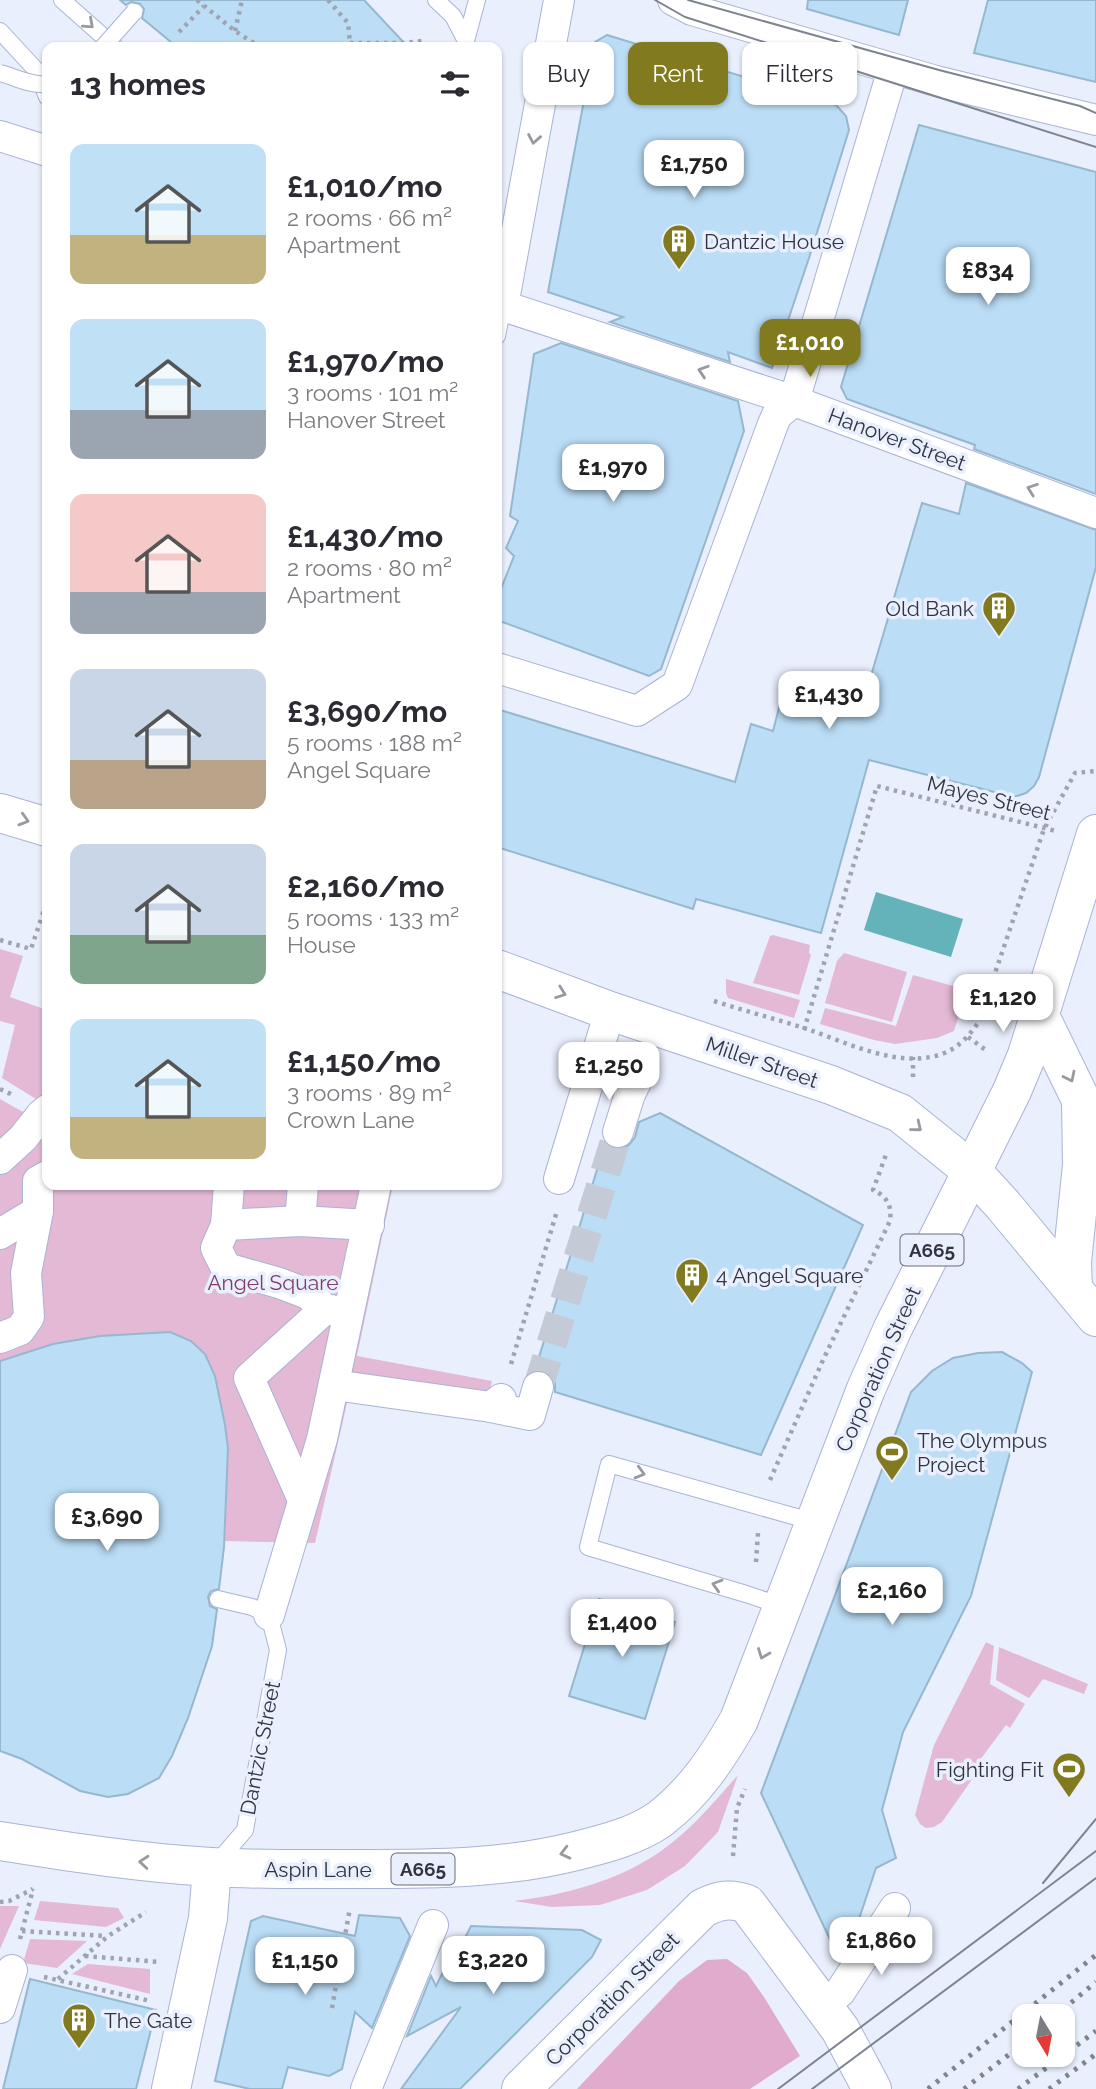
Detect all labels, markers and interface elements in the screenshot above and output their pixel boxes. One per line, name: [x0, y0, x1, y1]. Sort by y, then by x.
one-way arrow: [81, 15, 94, 28]
chip: Buy: [523, 42, 614, 105]
chip: Rent: [628, 42, 728, 105]
chip: Filters: [742, 42, 857, 105]
icon: filters: [436, 65, 474, 103]
text: 13 homes: [70, 67, 206, 102]
one-way arrow: [527, 134, 542, 145]
pin: £1,750: [637, 140, 751, 200]
text: £1,750: [660, 149, 728, 176]
text: £1,010/mo: [287, 169, 443, 204]
icon: home: [126, 172, 210, 256]
text: 2 rooms · 66 m²: [287, 204, 452, 231]
building icon: Dantzic House: [660, 222, 698, 271]
place label: Dantzic House: [704, 229, 844, 254]
text: Apartment: [287, 231, 401, 258]
pin: £834: [947, 247, 1029, 307]
text: £834: [962, 256, 1014, 283]
pin: £1,010: [753, 320, 867, 379]
text: £1,010: [776, 328, 844, 355]
text: £1,970/mo: [287, 344, 444, 379]
icon: home: [126, 347, 210, 431]
one-way arrow: [697, 364, 709, 379]
text: 3 rooms · 101 m²: [287, 379, 458, 406]
street label: Hanover Street: [825, 402, 969, 476]
text: Hanover Street: [287, 406, 446, 433]
pin: £1,970: [556, 444, 670, 504]
text: £1,970: [578, 453, 648, 480]
one-way arrow: [1027, 483, 1039, 497]
text: £1,430/mo: [287, 519, 443, 554]
icon: home: [126, 522, 210, 606]
text: 2 rooms · 80 m²: [287, 554, 452, 581]
text: Apartment: [287, 581, 401, 608]
building icon: Old Bank: [980, 589, 1018, 638]
place label: Old Bank: [885, 596, 974, 621]
pin: £1,430: [772, 672, 886, 731]
text: £1,430: [794, 680, 864, 707]
text: £3,690/mo: [287, 694, 447, 729]
icon: home: [126, 697, 210, 781]
text: 5 rooms · 188 m²: [287, 729, 462, 756]
text: Angel Square: [287, 756, 431, 783]
street label: Mayes Street: [925, 771, 1053, 825]
one-way arrow: [17, 812, 29, 826]
text: £2,160/mo: [287, 869, 444, 904]
icon: home: [126, 872, 210, 956]
text: 5 rooms · 133 m²: [287, 904, 459, 931]
text: House: [287, 931, 356, 958]
pin: £1,120: [946, 974, 1060, 1034]
text: £1,120: [969, 983, 1037, 1010]
one-way arrow: [555, 985, 567, 999]
street label: Miller Street: [703, 1031, 821, 1093]
pin: £1,250: [552, 1042, 666, 1102]
text: £1,150/mo: [287, 1044, 441, 1079]
icon: home: [126, 1047, 210, 1131]
text: £1,250: [574, 1051, 644, 1078]
one-way arrow: [1062, 1070, 1076, 1082]
text: 3 rooms · 89 m²: [287, 1079, 452, 1106]
text: Crown Lane: [287, 1106, 415, 1133]
one-way arrow: [909, 1119, 922, 1131]
road number: A665: [900, 1234, 964, 1266]
building icon: 4 Angel Square: [673, 1256, 711, 1305]
place label: 4 Angel Square: [716, 1263, 863, 1288]
park label: Angel Square: [207, 1270, 339, 1295]
street label: Corporation Street: [830, 1282, 926, 1456]
place label: The Olympus Project: [917, 1428, 1047, 1477]
sports icon: The Olympus Project: [873, 1433, 911, 1482]
one-way arrow: [633, 1465, 645, 1479]
pin: £3,690: [50, 1494, 164, 1553]
text: £3,690: [71, 1502, 143, 1529]
pin: £2,160: [835, 1568, 949, 1627]
text: £2,160: [857, 1576, 927, 1603]
one-way arrow: [711, 1578, 723, 1593]
pin: £1,400: [565, 1600, 679, 1659]
text: £1,400: [587, 1608, 657, 1635]
one-way arrow: [758, 1648, 772, 1660]
street label: Dantzic Street: [235, 1679, 285, 1817]
sports icon: Fighting Fit: [1050, 1750, 1088, 1799]
place label: Fighting Fit: [936, 1757, 1044, 1782]
one-way arrow: [559, 1845, 571, 1859]
road number: A665: [392, 1854, 454, 1884]
one-way arrow: [139, 1855, 150, 1870]
street label: Aspin Lane: [264, 1857, 372, 1882]
pin: £1,860: [824, 1918, 938, 1977]
text: £1,860: [845, 1926, 917, 1953]
street label: Corporation Street: [540, 1927, 684, 2071]
pin: £3,220: [436, 1937, 550, 1996]
pin: £1,150: [248, 1938, 362, 1997]
text: £3,220: [458, 1945, 528, 1972]
text: £1,150: [271, 1946, 339, 1973]
building icon: The Gate: [60, 2001, 98, 2050]
north arrow: [1012, 2004, 1074, 2067]
map controls: [1012, 2004, 1075, 2067]
place label: The Gate: [104, 2008, 192, 2033]

